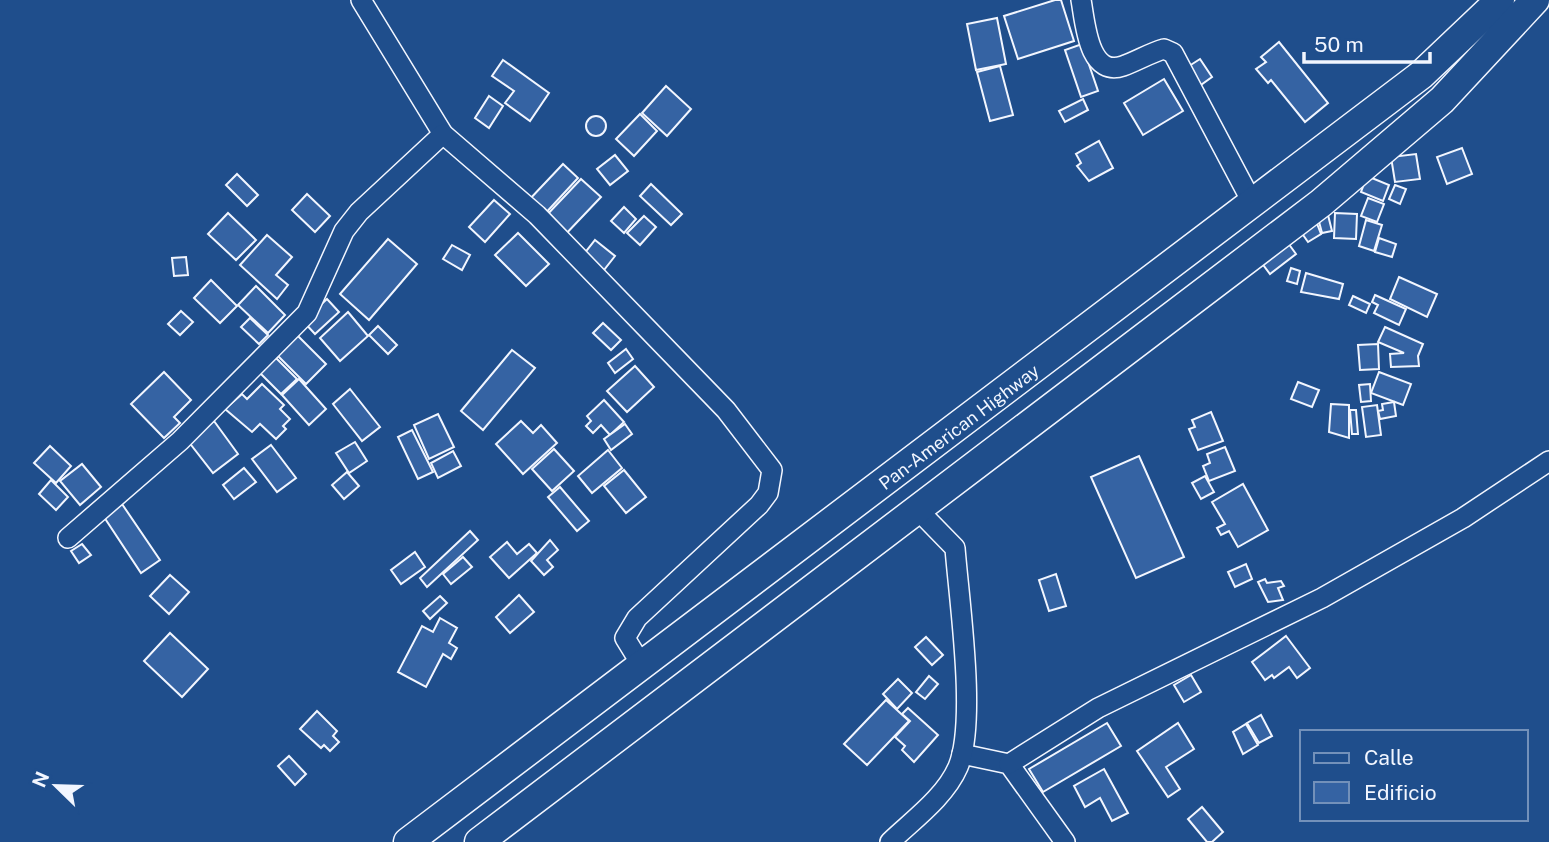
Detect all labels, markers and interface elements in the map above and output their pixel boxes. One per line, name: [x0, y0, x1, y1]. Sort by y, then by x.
scale bar: [1304, 21, 1430, 65]
text: 50 m: [1314, 32, 1364, 57]
street label: Pan-American Highway: [875, 360, 1043, 494]
legend: [1300, 730, 1528, 821]
text: Calle: [1364, 745, 1414, 770]
north arrow: [21, 751, 91, 821]
text: N: [27, 768, 53, 790]
text: Edificio: [1364, 780, 1437, 805]

